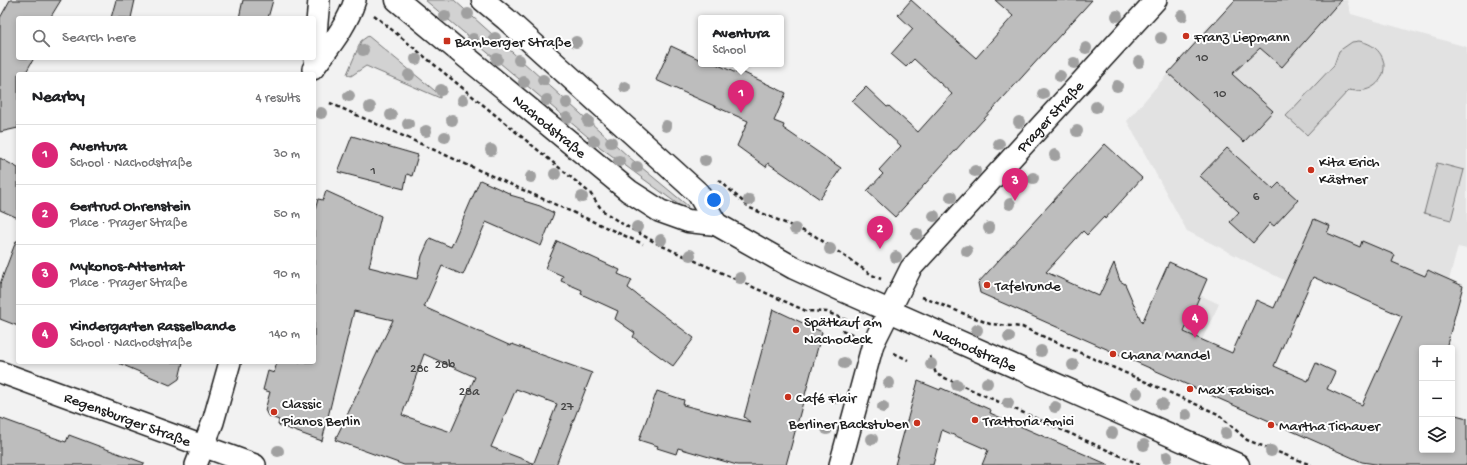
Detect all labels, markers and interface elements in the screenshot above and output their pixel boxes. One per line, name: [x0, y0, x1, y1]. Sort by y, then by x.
popup: [698, 15, 784, 67]
search box: [16, 16, 316, 60]
text: Aventura: [712, 25, 770, 43]
icon: search: [30, 27, 52, 49]
text: Search here: [62, 29, 136, 47]
place label: Franz Liepmann: [1193, 29, 1290, 47]
marker: Franz Liepmann: [1181, 31, 1191, 41]
place label: Bamberger Straße: [454, 34, 572, 52]
marker: Bamberger Straße: [442, 36, 452, 46]
text: School: [712, 43, 746, 58]
house number: 10: [1195, 51, 1209, 66]
street label: Prager Straße: [1013, 78, 1089, 158]
pin: 1: [728, 80, 754, 113]
house number: 10: [1213, 87, 1227, 102]
text: Nearby: [32, 88, 85, 108]
text: 4 results: [256, 91, 300, 106]
street label: Nachodstraße: [508, 92, 589, 163]
text: Aventura: [70, 138, 127, 156]
text: 1: [42, 147, 48, 162]
text: 30 m: [274, 147, 300, 162]
place label: Kita Erich Kästner: [1319, 154, 1380, 189]
text: School · Nachodstraße: [70, 156, 192, 171]
house number: 1: [369, 164, 376, 179]
marker: Kita Erich Kästner: [1306, 165, 1316, 175]
pin: 3: [1002, 168, 1028, 201]
your location: [704, 190, 724, 210]
house number: 6: [1253, 190, 1260, 205]
text: Gertrud Ohrenstein: [70, 198, 190, 216]
text: 2: [42, 207, 48, 222]
text: 50 m: [273, 207, 300, 222]
text: Place · Prager Straße: [70, 216, 187, 231]
pin: 2: [867, 216, 893, 249]
text: Mykonos-Attentat: [70, 258, 184, 276]
text: 3: [42, 267, 48, 282]
text: 90 m: [274, 267, 300, 282]
text: Place · Prager Straße: [70, 276, 187, 291]
place label: Tafelrunde: [994, 278, 1061, 296]
marker: Tafelrunde: [982, 280, 992, 290]
pin: 4: [1182, 305, 1208, 338]
place label: Spätkauf am Nachodeck: [804, 314, 882, 349]
text: Kindergarten Rasselbande: [70, 318, 235, 336]
street label: Nachodstraße: [929, 324, 1019, 377]
marker: Spätkauf am Nachodeck: [791, 325, 801, 335]
text: 4: [42, 327, 48, 342]
text: 140 m: [269, 327, 300, 342]
text: School · Nachodstraße: [70, 336, 192, 351]
map controls: [1419, 345, 1455, 453]
button: +: [1419, 345, 1455, 381]
place label: Chana Mandel: [1121, 347, 1210, 365]
marker: Chana Mandel: [1108, 349, 1118, 359]
house number: 28b: [435, 358, 455, 373]
house number: 28c: [410, 362, 429, 377]
button: −: [1419, 381, 1455, 417]
place label: Max Fabisch: [1198, 382, 1274, 400]
marker: Max Fabisch: [1185, 384, 1195, 394]
house number: 28a: [459, 385, 480, 400]
street label: Regensburger Straße: [61, 389, 193, 452]
place label: Café Flair: [796, 390, 858, 408]
marker: Café Flair: [783, 392, 793, 402]
place label: Classic Pianos Berlin: [281, 396, 360, 431]
house number: 27: [560, 400, 575, 415]
marker: Classic Pianos Berlin: [269, 407, 279, 417]
place label: Trattoria Amici: [982, 413, 1074, 431]
marker: Trattoria Amici: [970, 415, 980, 425]
place label: Berliner Backstuben: [788, 416, 909, 434]
button: layers: [1419, 417, 1455, 453]
marker: Berliner Backstuben: [912, 418, 922, 428]
place label: Martha Tichauer: [1279, 418, 1381, 436]
marker: Martha Tichauer: [1266, 420, 1276, 430]

